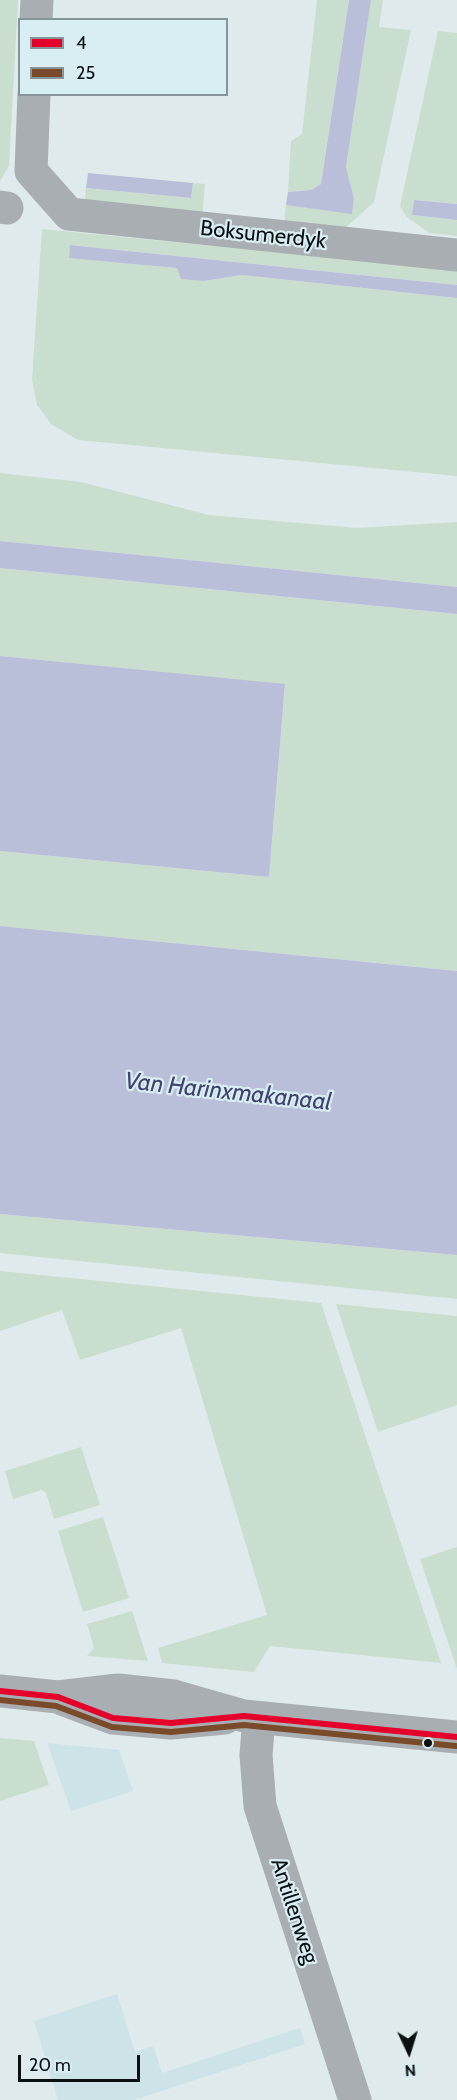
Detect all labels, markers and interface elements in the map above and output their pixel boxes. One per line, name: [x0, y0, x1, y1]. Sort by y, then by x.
legend: [18, 18, 228, 96]
text: 4: [76, 32, 86, 54]
text: 25: [76, 62, 95, 84]
street label: Boksumerdyk: [199, 215, 327, 255]
water label: Van Harinxmakanaal: [123, 1067, 333, 1117]
unlabelled marker: [422, 1737, 434, 1749]
street label: Antillenweg: [265, 1855, 323, 1967]
north arrow: [379, 2022, 439, 2082]
scale bar: [21, 2043, 142, 2081]
text: 20 m: [29, 2054, 71, 2076]
text: N: [404, 2061, 417, 2080]

